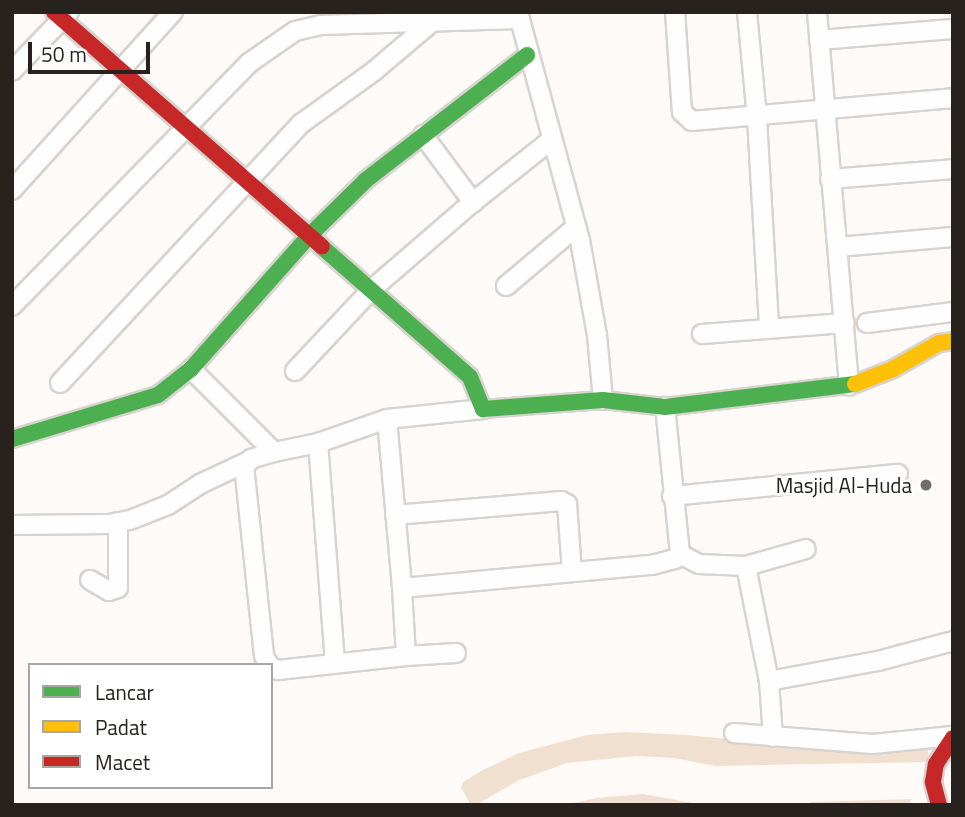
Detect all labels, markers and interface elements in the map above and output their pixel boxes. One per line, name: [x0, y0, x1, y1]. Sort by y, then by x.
scale bar: [32, 28, 154, 72]
text: 50 m: [41, 38, 87, 70]
place label: Masjid Al-Huda: [776, 472, 912, 498]
marker: Masjid Al-Huda: [918, 477, 934, 493]
legend: [28, 663, 273, 789]
text: Lancar: [95, 676, 154, 708]
text: Padat: [95, 711, 147, 743]
text: Macet: [95, 746, 150, 778]

